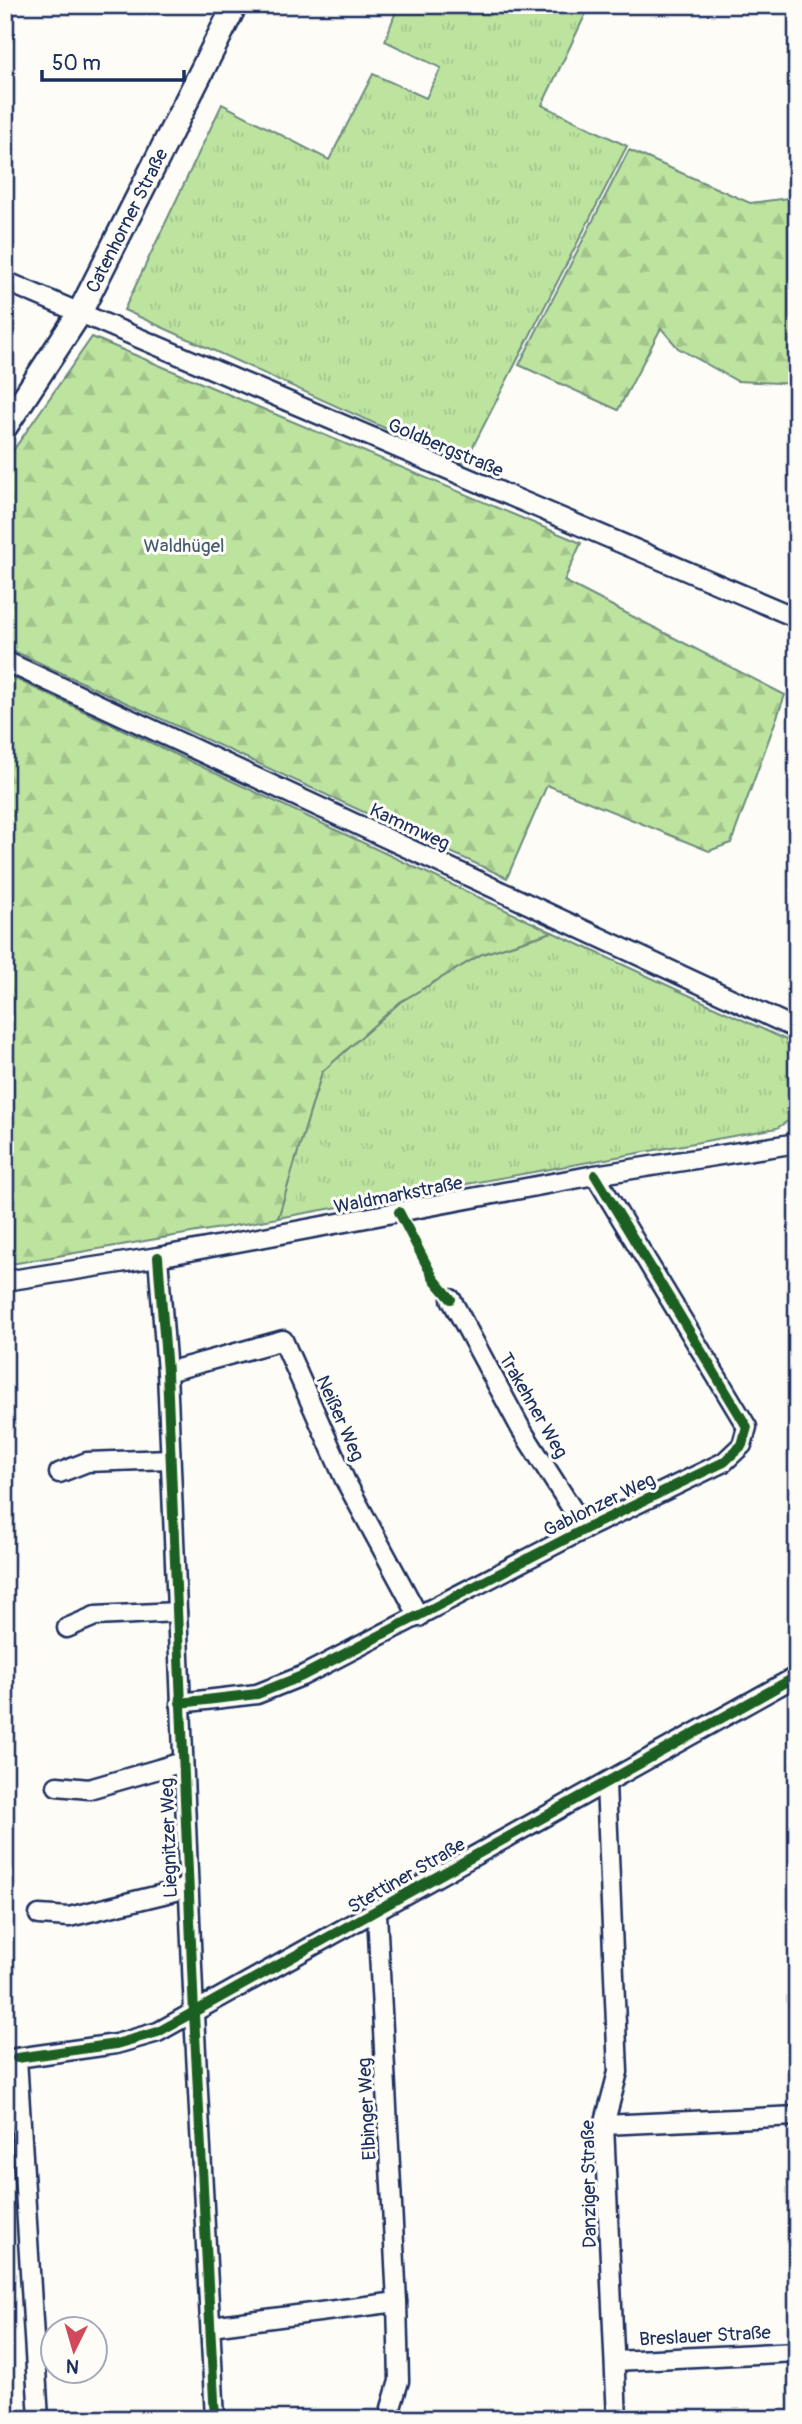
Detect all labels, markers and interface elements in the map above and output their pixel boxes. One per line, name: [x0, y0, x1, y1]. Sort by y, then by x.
scale bar: [42, 38, 184, 82]
text: 50 m: [52, 50, 101, 77]
street label: Catenhorner Straße: [81, 144, 174, 297]
street label: Goldbergstraße: [384, 413, 508, 483]
park label: Waldhügel: [143, 534, 225, 558]
street label: Kammweg: [366, 798, 454, 856]
street label: Waldmarkstraße: [332, 1171, 465, 1219]
street label: Trakehner Weg: [493, 1348, 573, 1463]
street label: Neißer Weg: [311, 1372, 370, 1465]
street label: Gablonzer Weg: [540, 1468, 659, 1542]
street label: Liegnitzer Weg: [155, 1778, 183, 1898]
street label: Stettiner Straße: [343, 1832, 470, 1919]
street label: Elbinger Weg: [352, 2057, 382, 2161]
street label: Danziger Straße: [576, 2119, 602, 2248]
north arrow: [38, 2316, 108, 2386]
street label: Breslauer Straße: [639, 2321, 772, 2351]
text: N: [65, 2353, 80, 2378]

